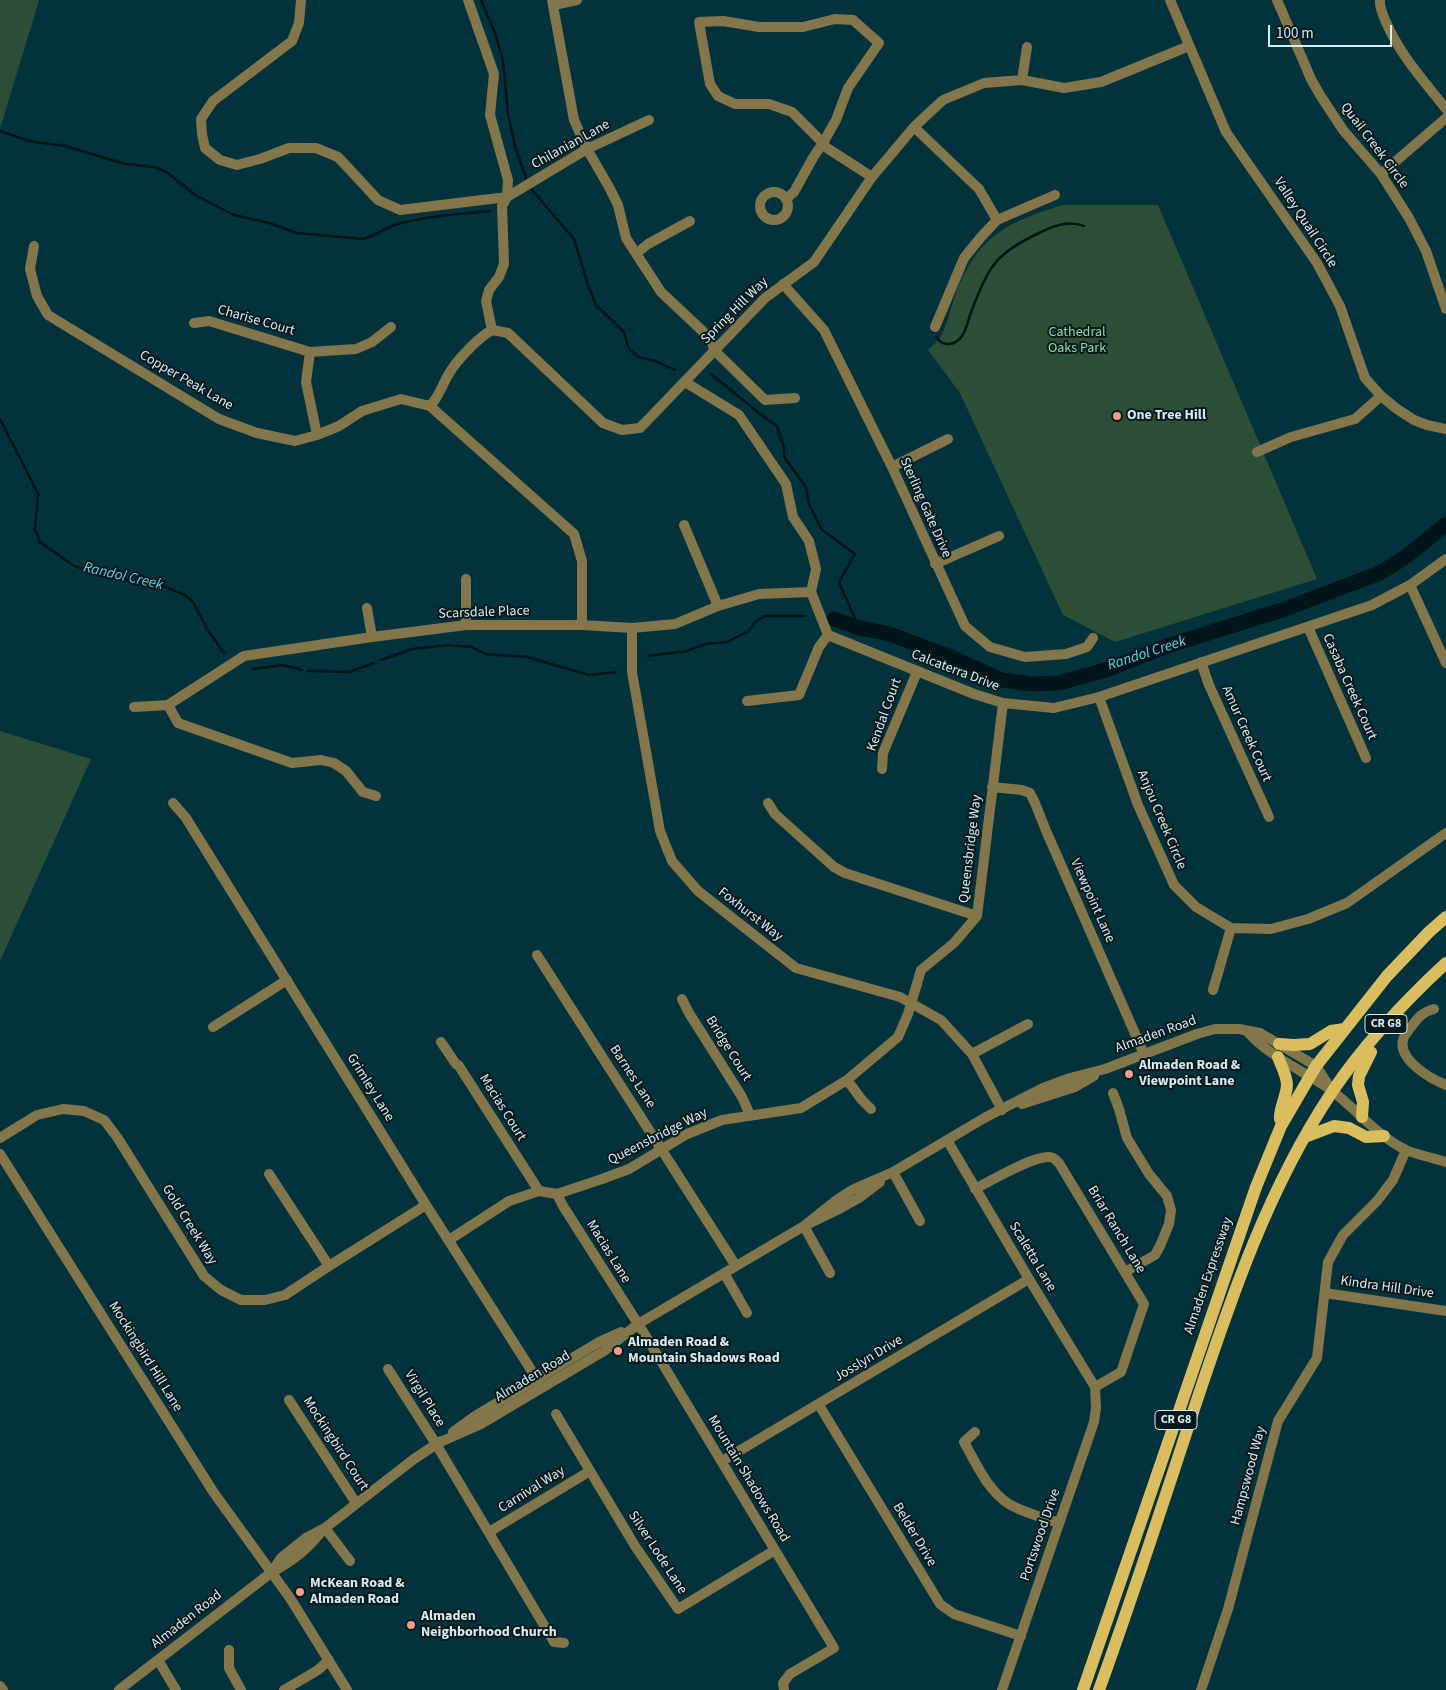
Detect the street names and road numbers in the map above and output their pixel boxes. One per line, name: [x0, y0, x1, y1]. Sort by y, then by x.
street label: Quail Creek Circle: [1336, 100, 1412, 192]
street label: Chilanian Lane: [529, 117, 613, 173]
street label: Valley Quail Circle: [1270, 175, 1340, 271]
street label: Spring Hill Way: [698, 274, 772, 348]
street label: Charise Court: [216, 302, 296, 340]
street label: Copper Peak Lane: [136, 347, 236, 415]
street label: Sterling Gate Drive: [895, 455, 955, 561]
street label: Scarsdale Place: [438, 603, 530, 623]
street label: Casaba Creek Court: [1318, 631, 1380, 743]
street label: Calcaterra Drive: [909, 647, 1001, 695]
street label: Kendal Court: [864, 676, 906, 754]
street label: Amur Creek Court: [1217, 683, 1275, 785]
street label: Anjou Creek Circle: [1133, 768, 1189, 872]
street label: Queensbridge Way: [956, 794, 986, 904]
street label: Viewpoint Lane: [1066, 856, 1118, 946]
street label: Foxhurst Way: [714, 884, 786, 946]
street label: Bridge Court: [701, 1013, 755, 1085]
street label: Almaden Road: [1113, 1013, 1199, 1057]
road number: CR G8: [1365, 1014, 1407, 1034]
street label: Barnes Lane: [605, 1042, 659, 1112]
street label: Grimley Lane: [342, 1051, 398, 1125]
street label: Macias Court: [475, 1072, 529, 1144]
street label: Queensbridge Way: [606, 1105, 710, 1169]
street label: Gold Creek Way: [158, 1182, 220, 1268]
street label: Briar Ranch Lane: [1083, 1183, 1149, 1277]
street label: Almaden Expressway: [1181, 1215, 1237, 1337]
street label: Macias Lane: [582, 1217, 634, 1287]
street label: Scaletta Lane: [1005, 1219, 1059, 1295]
street label: Kindra Hill Drive: [1339, 1273, 1435, 1303]
street label: Mockingbird Hill Lane: [104, 1299, 186, 1415]
street label: Josslyn Drive: [832, 1332, 906, 1386]
street label: Almaden Road: [492, 1348, 574, 1406]
street label: Virgil Place: [400, 1367, 448, 1431]
street label: Mockingbird Court: [298, 1394, 372, 1494]
road number: CR G8: [1155, 1410, 1197, 1430]
street label: Mountain Shadows Road: [704, 1413, 792, 1545]
street label: Hampswood Way: [1228, 1425, 1270, 1527]
street label: Carnival Way: [496, 1463, 568, 1517]
street label: Portswood Drive: [1017, 1487, 1065, 1583]
street label: Belder Drive: [888, 1500, 940, 1570]
street label: Silver Lode Lane: [624, 1508, 690, 1598]
street label: Almaden Road: [148, 1587, 226, 1653]

